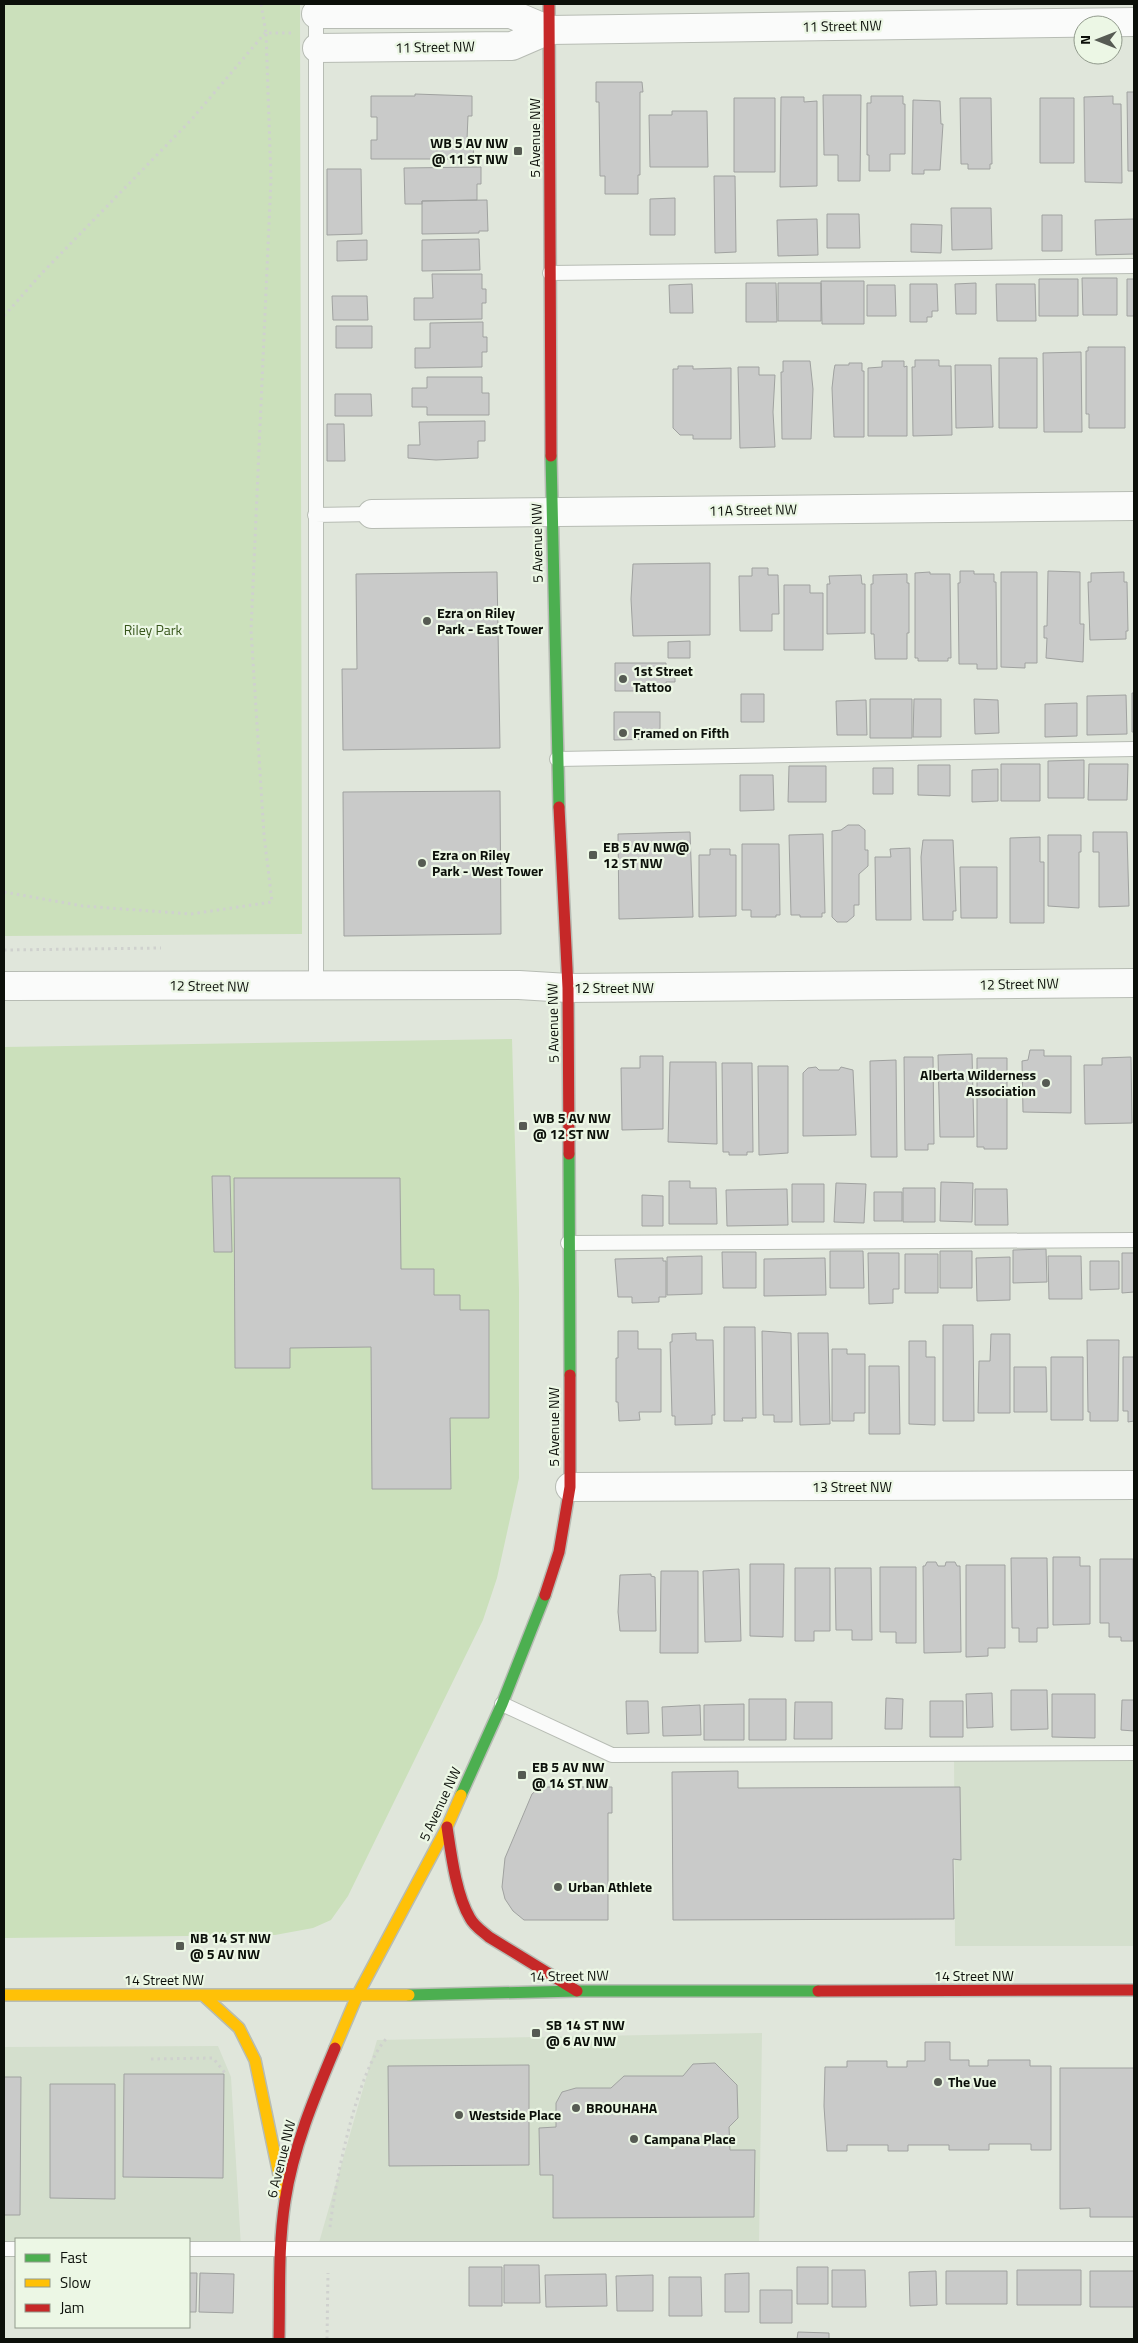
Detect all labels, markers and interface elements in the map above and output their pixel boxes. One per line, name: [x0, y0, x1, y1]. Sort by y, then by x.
street label: 11 Street NW: [802, 14, 882, 37]
north arrow: [1073, 15, 1123, 65]
street label: 11 Street NW: [395, 35, 475, 58]
text: N: [1074, 35, 1095, 45]
street label: 5 Avenue NW: [524, 98, 545, 178]
place label: WB 5 AV NW @ 11 ST NW: [430, 132, 508, 169]
marker: WB 5 AV NW @ 11 ST NW: [512, 145, 524, 157]
street label: 11A Street NW: [709, 498, 797, 521]
street label: 5 Avenue NW: [525, 503, 548, 583]
place label: Ezra on Riley Park - East Tower: [437, 602, 543, 639]
marker: Ezra on Riley Park - East Tower: [421, 615, 433, 627]
park label: Riley Park: [124, 619, 183, 640]
place label: 1st Street Tattoo: [633, 660, 693, 697]
marker: 1st Street Tattoo: [617, 673, 629, 685]
place label: Framed on Fifth: [633, 722, 729, 743]
marker: Framed on Fifth: [617, 727, 629, 739]
place label: EB 5 AV NW@ 12 ST NW: [603, 836, 690, 873]
place label: Ezra on Riley Park - West Tower: [432, 844, 543, 881]
marker: EB 5 AV NW@ 12 ST NW: [587, 849, 599, 861]
marker: Ezra on Riley Park - West Tower: [416, 857, 428, 869]
street label: 12 Street NW: [979, 972, 1059, 995]
street label: 12 Street NW: [169, 974, 249, 997]
street label: 12 Street NW: [574, 977, 654, 998]
street label: 5 Avenue NW: [541, 983, 564, 1063]
place label: Alberta Wilderness Association: [920, 1064, 1036, 1101]
marker: Alberta Wilderness Association: [1040, 1077, 1052, 1089]
place label: WB 5 AV NW @ 12 ST NW: [533, 1107, 611, 1144]
marker: WB 5 AV NW @ 12 ST NW: [517, 1120, 529, 1132]
street label: 5 Avenue NW: [543, 1387, 564, 1467]
street label: 13 Street NW: [812, 1476, 892, 1497]
place label: EB 5 AV NW @ 14 ST NW: [532, 1756, 608, 1793]
street label: 5 Avenue NW: [413, 1763, 466, 1844]
marker: EB 5 AV NW @ 14 ST NW: [516, 1769, 528, 1781]
place label: Urban Athlete: [568, 1876, 652, 1897]
marker: Urban Athlete: [552, 1881, 564, 1893]
place label: NB 14 ST NW @ 5 AV NW: [190, 1927, 271, 1964]
marker: NB 14 ST NW @ 5 AV NW: [174, 1940, 186, 1952]
street label: 14 Street NW: [529, 1964, 609, 1987]
street label: 14 Street NW: [934, 1965, 1014, 1986]
street label: 14 Street NW: [124, 1969, 204, 1990]
place label: SB 14 ST NW @ 6 AV NW: [546, 2014, 625, 2051]
marker: SB 14 ST NW @ 6 AV NW: [530, 2027, 542, 2039]
place label: The Vue: [948, 2071, 996, 2092]
marker: The Vue: [932, 2076, 944, 2088]
place label: BROUHAHA: [586, 2097, 658, 2118]
marker: BROUHAHA: [570, 2102, 582, 2114]
place label: Westside Place: [469, 2104, 561, 2125]
marker: Westside Place: [453, 2109, 465, 2121]
street label: 6 Avenue NW: [261, 2118, 300, 2200]
place label: Campana Place: [644, 2128, 736, 2149]
marker: Campana Place: [628, 2133, 640, 2145]
legend: [15, 2238, 190, 2328]
text: Fast: [60, 2246, 88, 2269]
text: Slow: [60, 2271, 91, 2294]
text: Jam: [60, 2296, 84, 2319]

